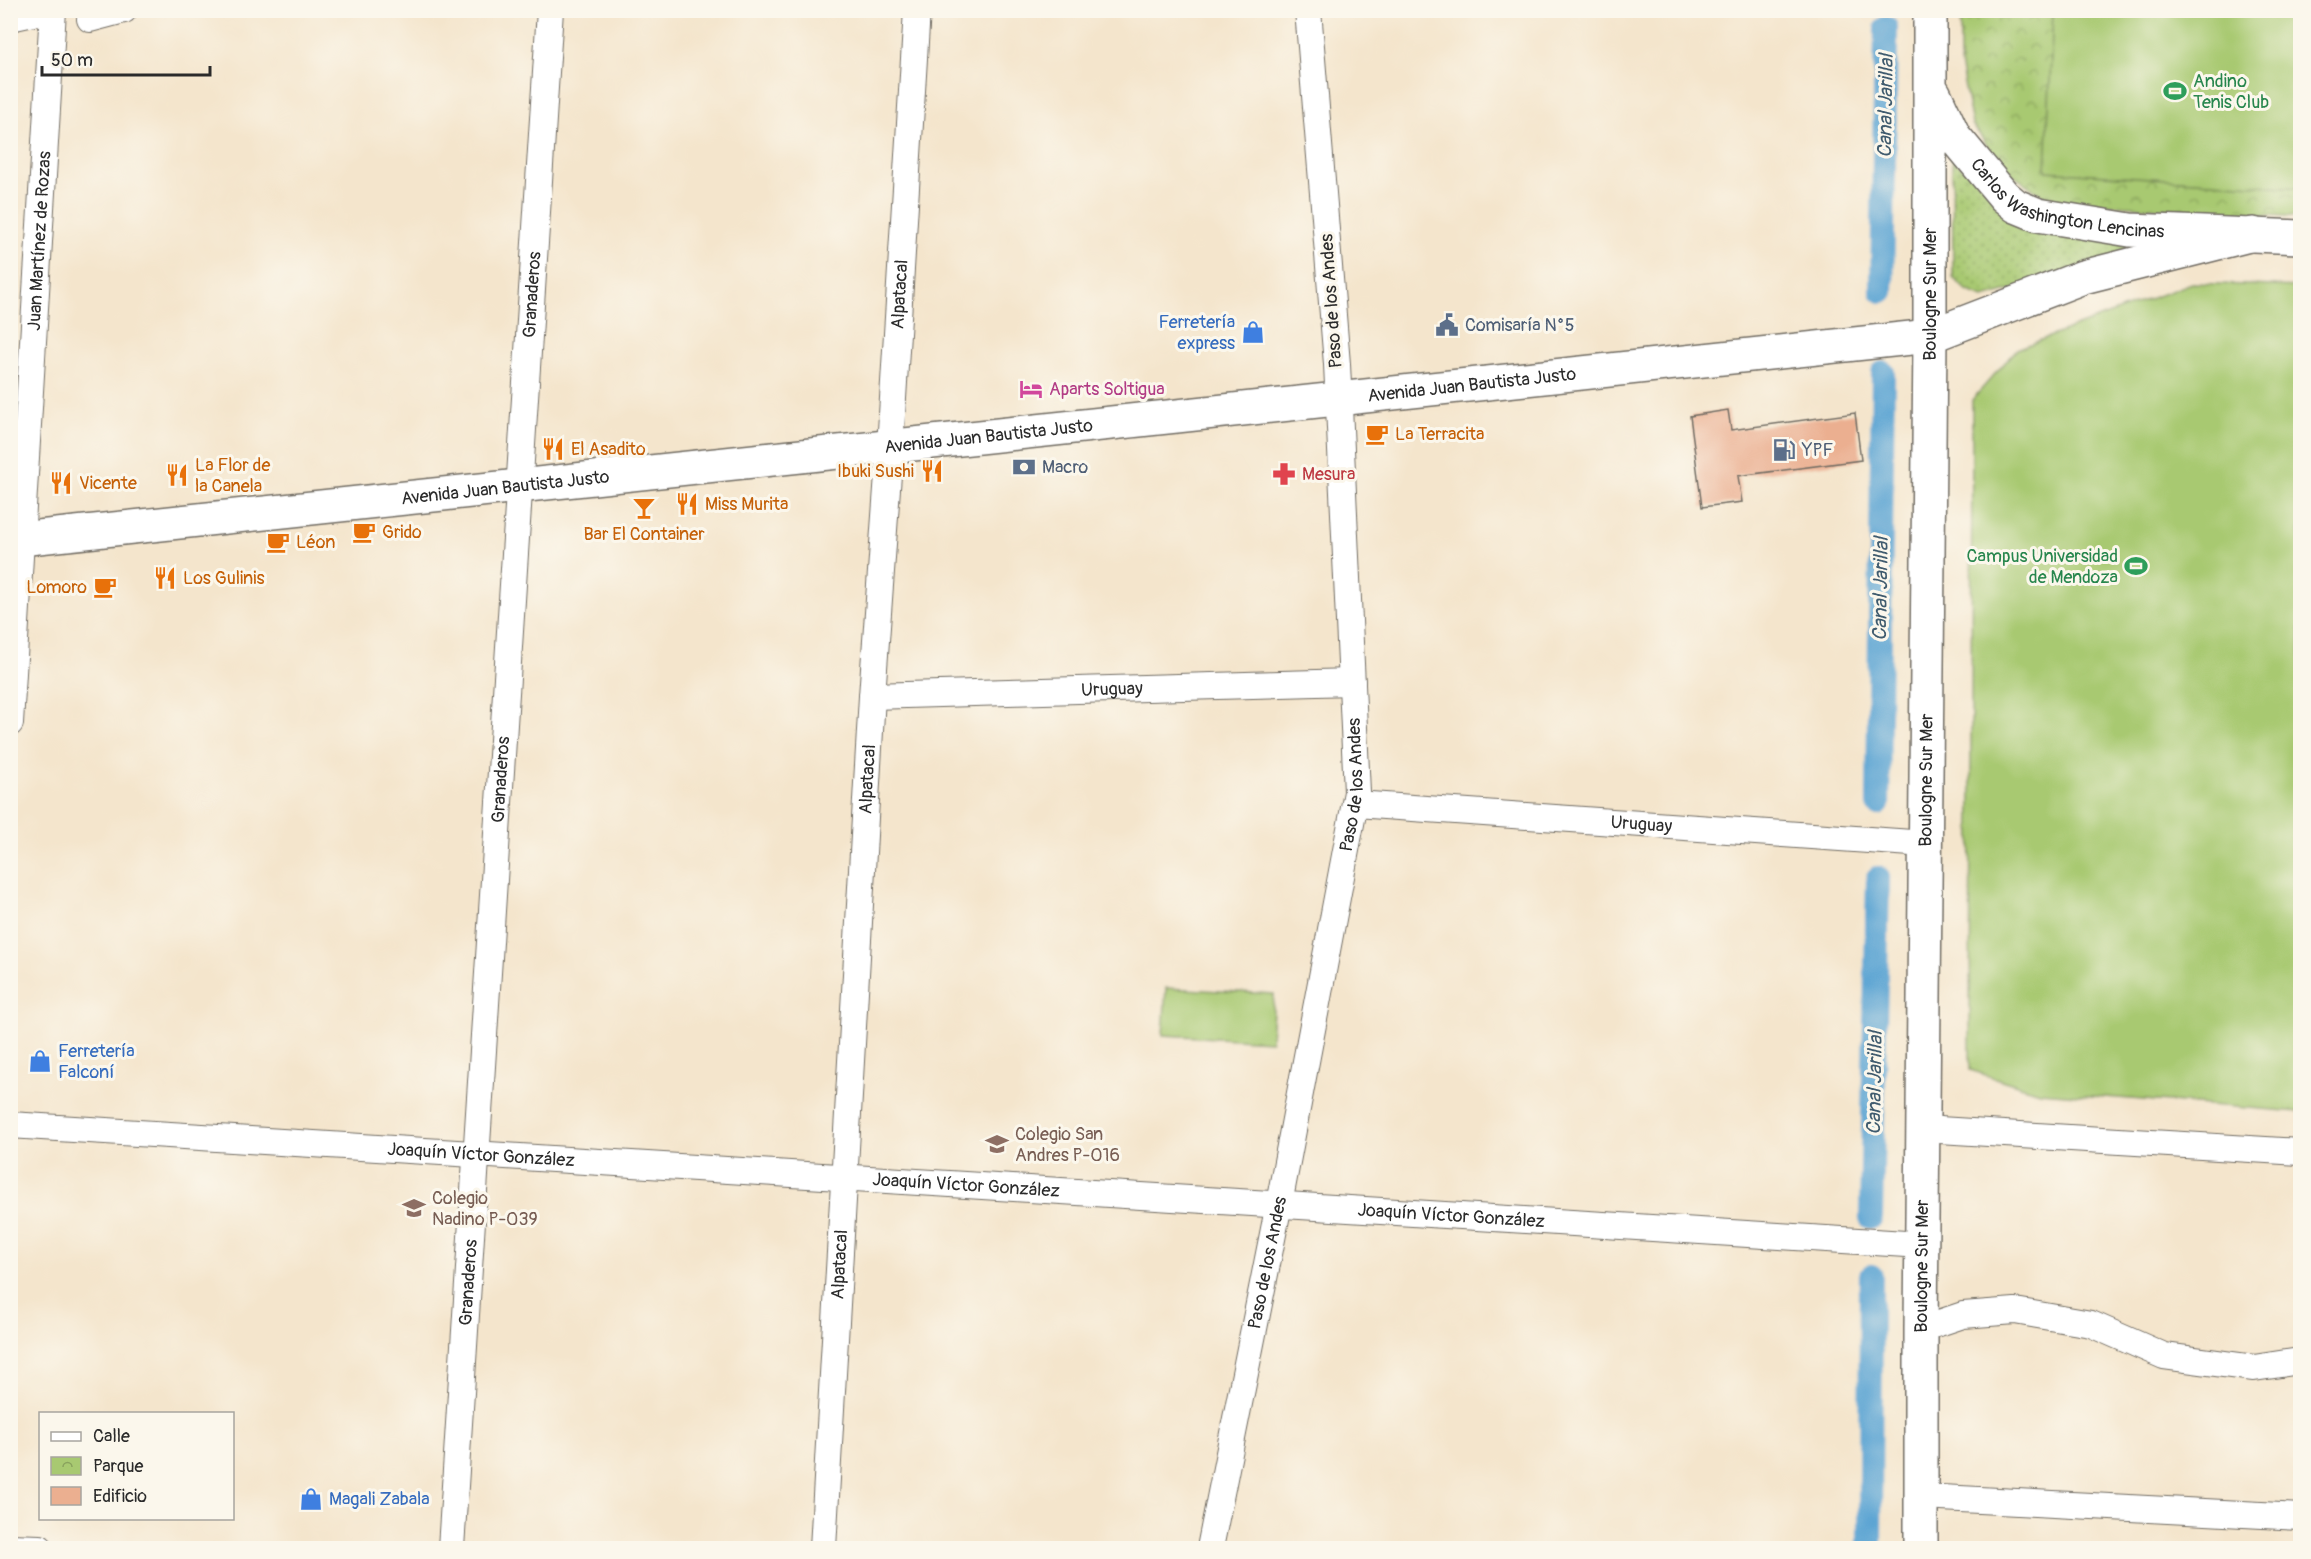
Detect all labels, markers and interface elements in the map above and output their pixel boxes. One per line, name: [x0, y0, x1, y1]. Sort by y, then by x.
scale bar: [42, 39, 210, 77]
text: 50 m: [51, 49, 93, 72]
water label: Canal Jarillal: [1872, 52, 1899, 158]
place label: Andino Tenis Club: [2193, 70, 2269, 114]
sports icon: Andino Tenis Club: [2162, 78, 2188, 104]
street label: Juan Martínez de Rozas: [23, 150, 56, 331]
street label: Carlos Washington Lencinas: [1965, 154, 2165, 243]
street label: Boulogne Sur Mer: [1919, 227, 1942, 361]
street label: Paso de los Andes: [1315, 233, 1348, 369]
street label: Granaderos: [518, 251, 546, 339]
street label: Alpatacal: [886, 259, 914, 330]
place label: Ferretería express: [1159, 311, 1235, 355]
public building icon: Comisaría N°5: [1434, 312, 1460, 338]
place label: Comisaría N°5: [1465, 314, 1574, 337]
shop icon: Ferretería express: [1240, 319, 1266, 345]
street label: Avenida Juan Bautista Justo: [1366, 363, 1577, 408]
hotel icon: Aparts Soltigua: [1018, 376, 1044, 402]
place label: Aparts Soltigua: [1049, 378, 1165, 401]
street label: Avenida Juan Bautista Justo: [883, 414, 1094, 459]
cafe icon: La Terracita: [1364, 421, 1390, 447]
place label: La Terracita: [1395, 423, 1484, 446]
restaurant icon: El Asadito: [540, 436, 566, 462]
fuel station icon: YPF: [1771, 437, 1797, 463]
place label: El Asadito: [571, 438, 646, 461]
place label: YPF: [1801, 439, 1833, 462]
place label: La Flor de la Canela: [195, 454, 271, 498]
bank icon: Macro: [1011, 454, 1037, 480]
place label: Macro: [1042, 456, 1089, 479]
restaurant icon: Ibuki Sushi: [919, 458, 945, 484]
place label: Ibuki Sushi: [837, 460, 914, 483]
pharmacy icon: Mesura: [1271, 461, 1297, 487]
restaurant icon: La Flor de la Canela: [164, 462, 190, 488]
place label: Mesura: [1302, 463, 1355, 486]
street label: Avenida Juan Bautista Justo: [400, 465, 611, 510]
restaurant icon: Vicente: [48, 470, 74, 496]
place label: Vicente: [79, 472, 137, 495]
restaurant icon: Miss Murita: [674, 491, 700, 517]
place label: Miss Murita: [705, 493, 788, 516]
bar icon: Bar El Container: [631, 495, 657, 521]
cafe icon: Grido: [351, 519, 377, 545]
place label: Grido: [382, 521, 422, 544]
place label: Bar El Container: [583, 523, 705, 546]
cafe icon: Léon: [265, 529, 291, 555]
place label: Léon: [296, 531, 335, 554]
water label: Canal Jarillal: [1867, 535, 1894, 641]
place label: Campus Universidad de Mendoza: [1967, 545, 2118, 589]
sports icon: Campus Universidad de Mendoza: [2123, 553, 2149, 579]
restaurant icon: Los Gulinis: [152, 565, 178, 591]
place label: Los Gulinis: [183, 567, 265, 590]
cafe icon: Lomoro: [92, 574, 118, 600]
place label: Lomoro: [26, 576, 87, 599]
street label: Uruguay: [1081, 677, 1143, 702]
street label: Boulogne Sur Mer: [1914, 713, 1939, 847]
street label: Paso de los Andes: [1335, 717, 1369, 854]
street label: Granaderos: [487, 736, 515, 824]
street label: Alpatacal: [854, 744, 881, 815]
street label: Uruguay: [1610, 811, 1673, 838]
water label: Canal Jarillal: [1861, 1029, 1888, 1135]
place label: Ferretería Falconí: [58, 1040, 135, 1084]
shop icon: Ferretería Falconí: [27, 1048, 53, 1074]
place label: Colegio San Andres P-016: [1015, 1123, 1120, 1167]
school or university icon: Colegio San Andres P-016: [984, 1131, 1010, 1157]
street label: Joaquín Víctor González: [387, 1138, 575, 1172]
street label: Joaquín Víctor González: [872, 1168, 1060, 1203]
place label: Colegio Nadino P-039: [432, 1187, 538, 1231]
school or university icon: Colegio Nadino P-039: [401, 1195, 427, 1221]
street label: Paso de los Andes: [1243, 1195, 1292, 1331]
street label: Joaquín Víctor González: [1357, 1199, 1545, 1233]
street label: Boulogne Sur Mer: [1910, 1199, 1934, 1333]
street label: Alpatacal: [826, 1229, 853, 1300]
street label: Granaderos: [454, 1239, 483, 1326]
legend: [39, 1412, 234, 1520]
text: Calle: [93, 1425, 130, 1448]
text: Parque: [93, 1455, 143, 1478]
text: Edificio: [93, 1485, 147, 1508]
shop icon: Magali Zabala: [298, 1486, 324, 1512]
place label: Magali Zabala: [329, 1488, 430, 1511]

